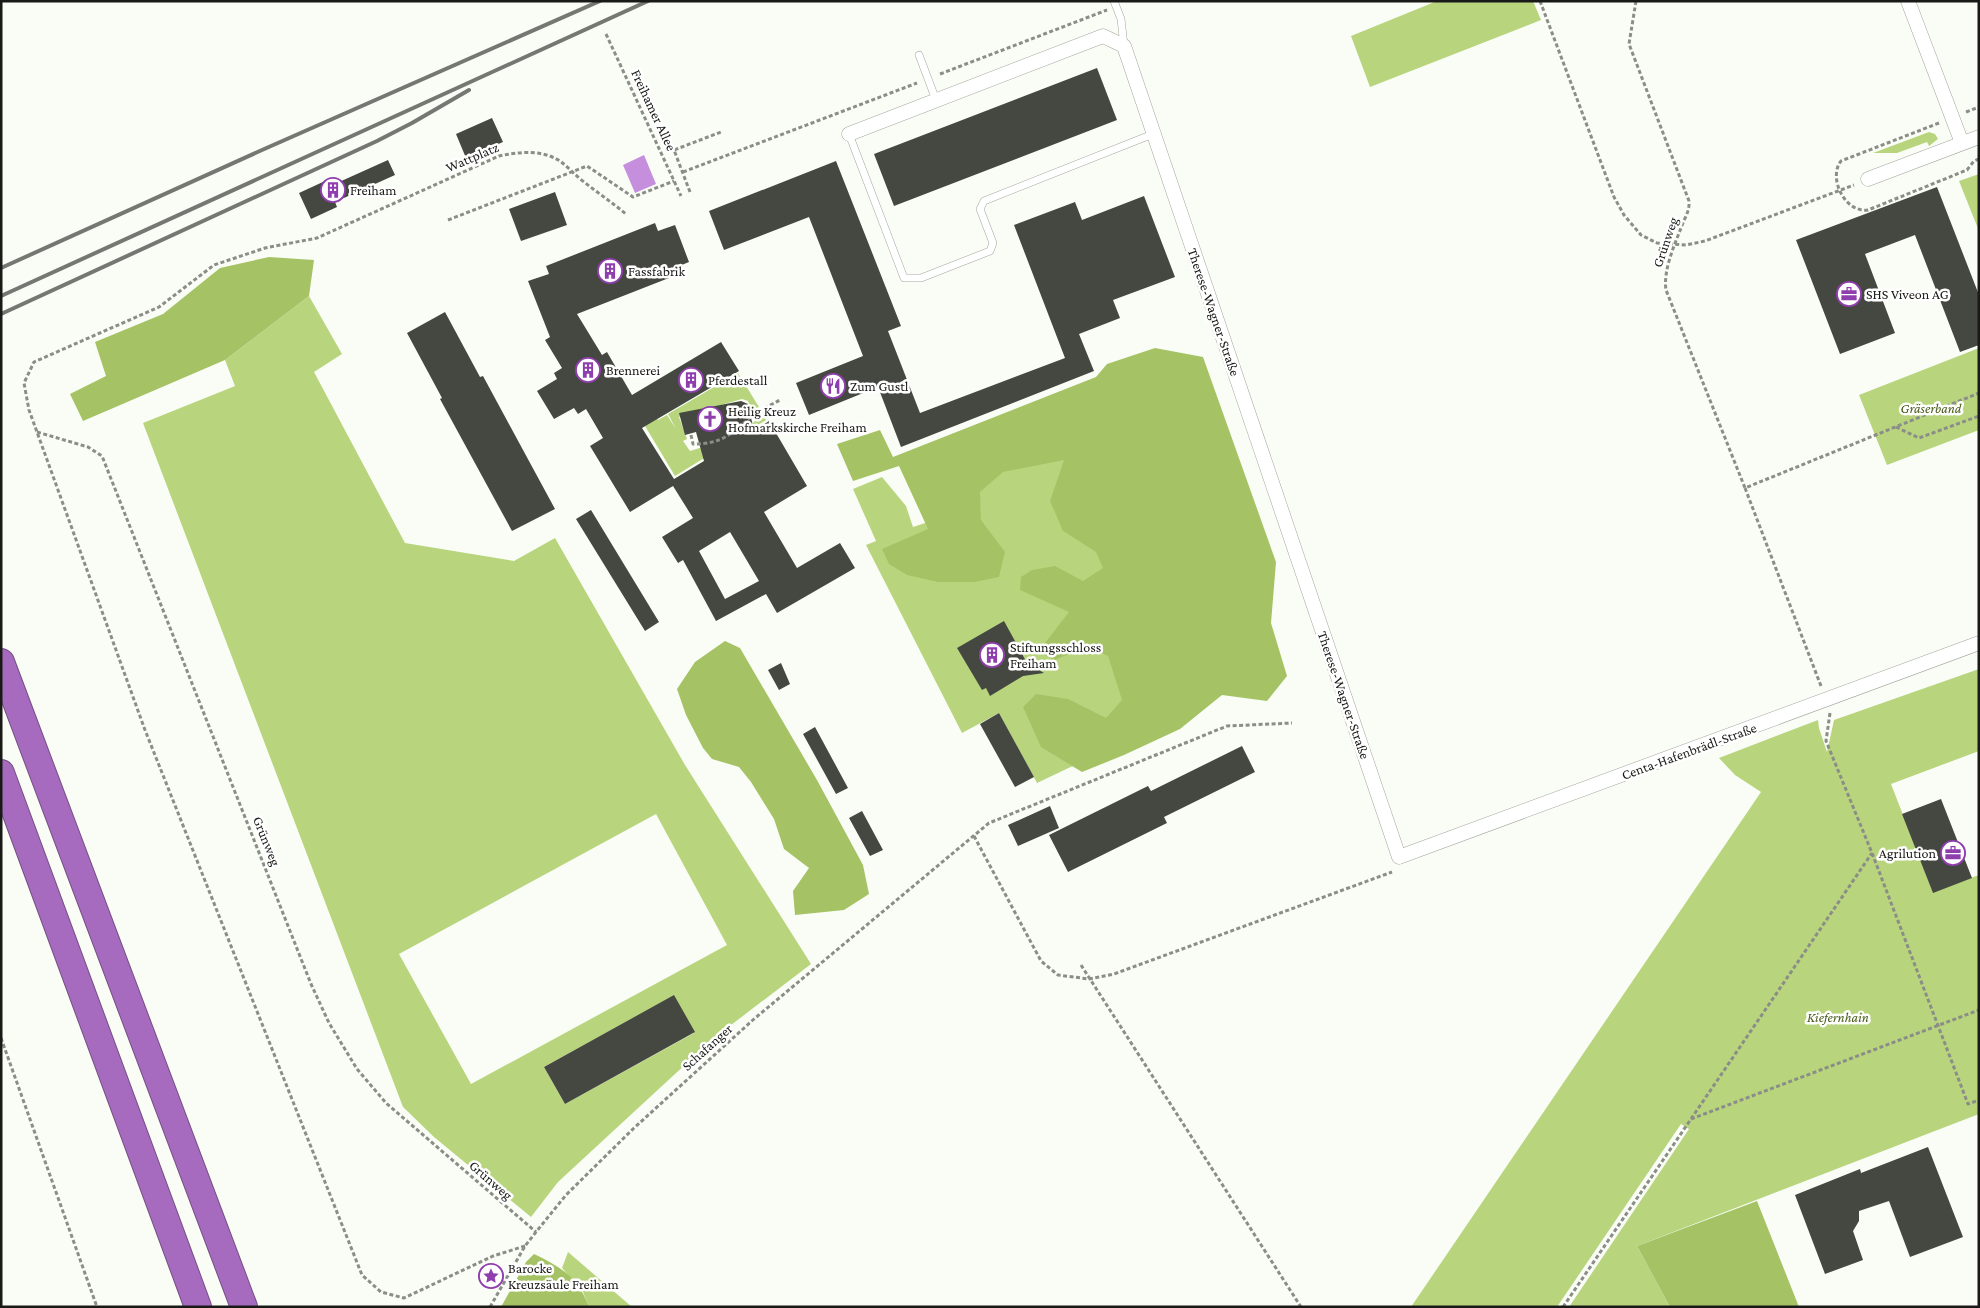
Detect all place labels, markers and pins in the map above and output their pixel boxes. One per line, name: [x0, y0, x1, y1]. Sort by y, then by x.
building icon: Freiham: [320, 177, 346, 203]
place label: Freiham: [350, 182, 397, 198]
building icon: Fassfabrik: [597, 258, 623, 284]
place label: Fassfabrik: [628, 263, 686, 279]
office icon: SHS Viveon AG: [1836, 281, 1862, 307]
place label: SHS Viveon AG: [1866, 286, 1949, 302]
building icon: Brennerei: [575, 357, 601, 383]
place label: Brennerei: [606, 362, 661, 378]
building icon: Pferdestall: [678, 367, 704, 393]
place label: Pferdestall: [708, 372, 768, 388]
restaurant icon: Zum Gustl: [820, 373, 846, 399]
place label: Zum Gustl: [850, 378, 909, 394]
place label: Heilig Kreuz Hofmarkskirche Freiham: [728, 403, 867, 435]
church icon: Heilig Kreuz Hofmarkskirche Freiham: [697, 406, 723, 432]
place label: Stiftungsschloss Freiham: [1010, 639, 1101, 671]
building icon: Stiftungsschloss Freiham: [979, 642, 1005, 668]
office icon: Agrilution: [1940, 840, 1966, 866]
place label: Agrilution: [1879, 845, 1936, 861]
place label: Barocke Kreuzsäule Freiham: [508, 1260, 619, 1292]
place icon: Barocke Kreuzsäule Freiham: [478, 1263, 504, 1289]

